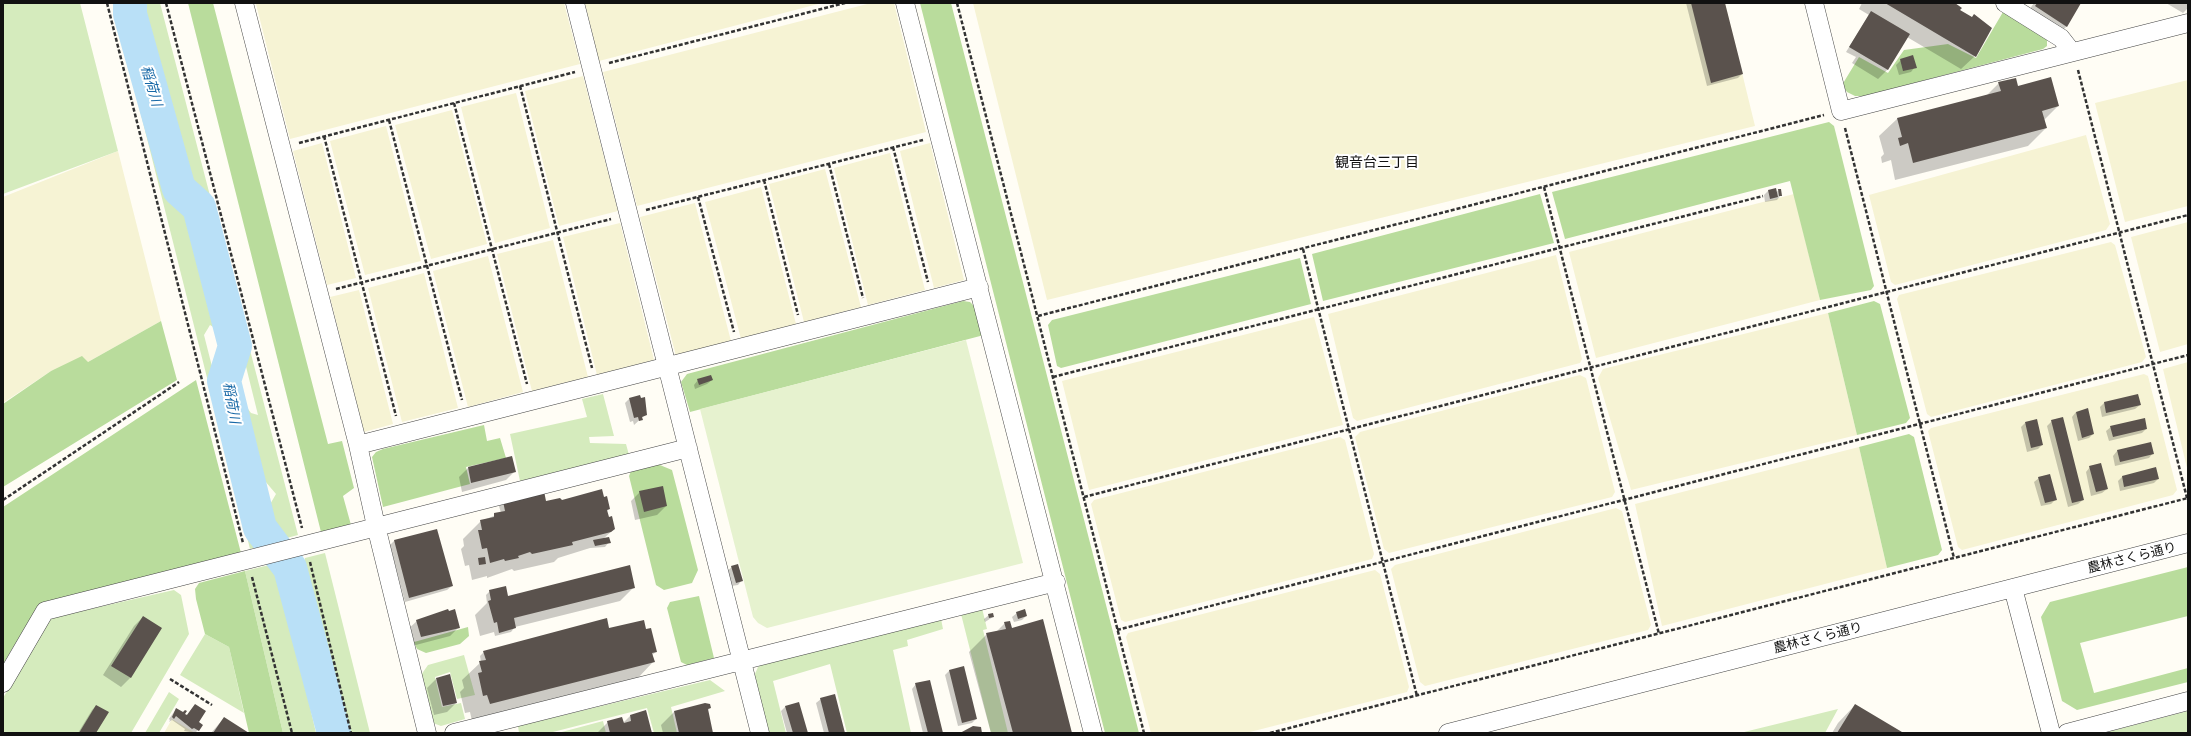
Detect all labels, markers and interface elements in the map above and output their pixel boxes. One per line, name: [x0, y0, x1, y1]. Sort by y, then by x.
water label: 稲荷川: [137, 63, 165, 109]
district label: 観音台三丁目: [1335, 155, 1419, 171]
water label: 稲荷川: [219, 381, 243, 425]
street label: 農林さくら通り: [2086, 539, 2178, 577]
street label: 農林さくら通り: [1772, 619, 1864, 657]

